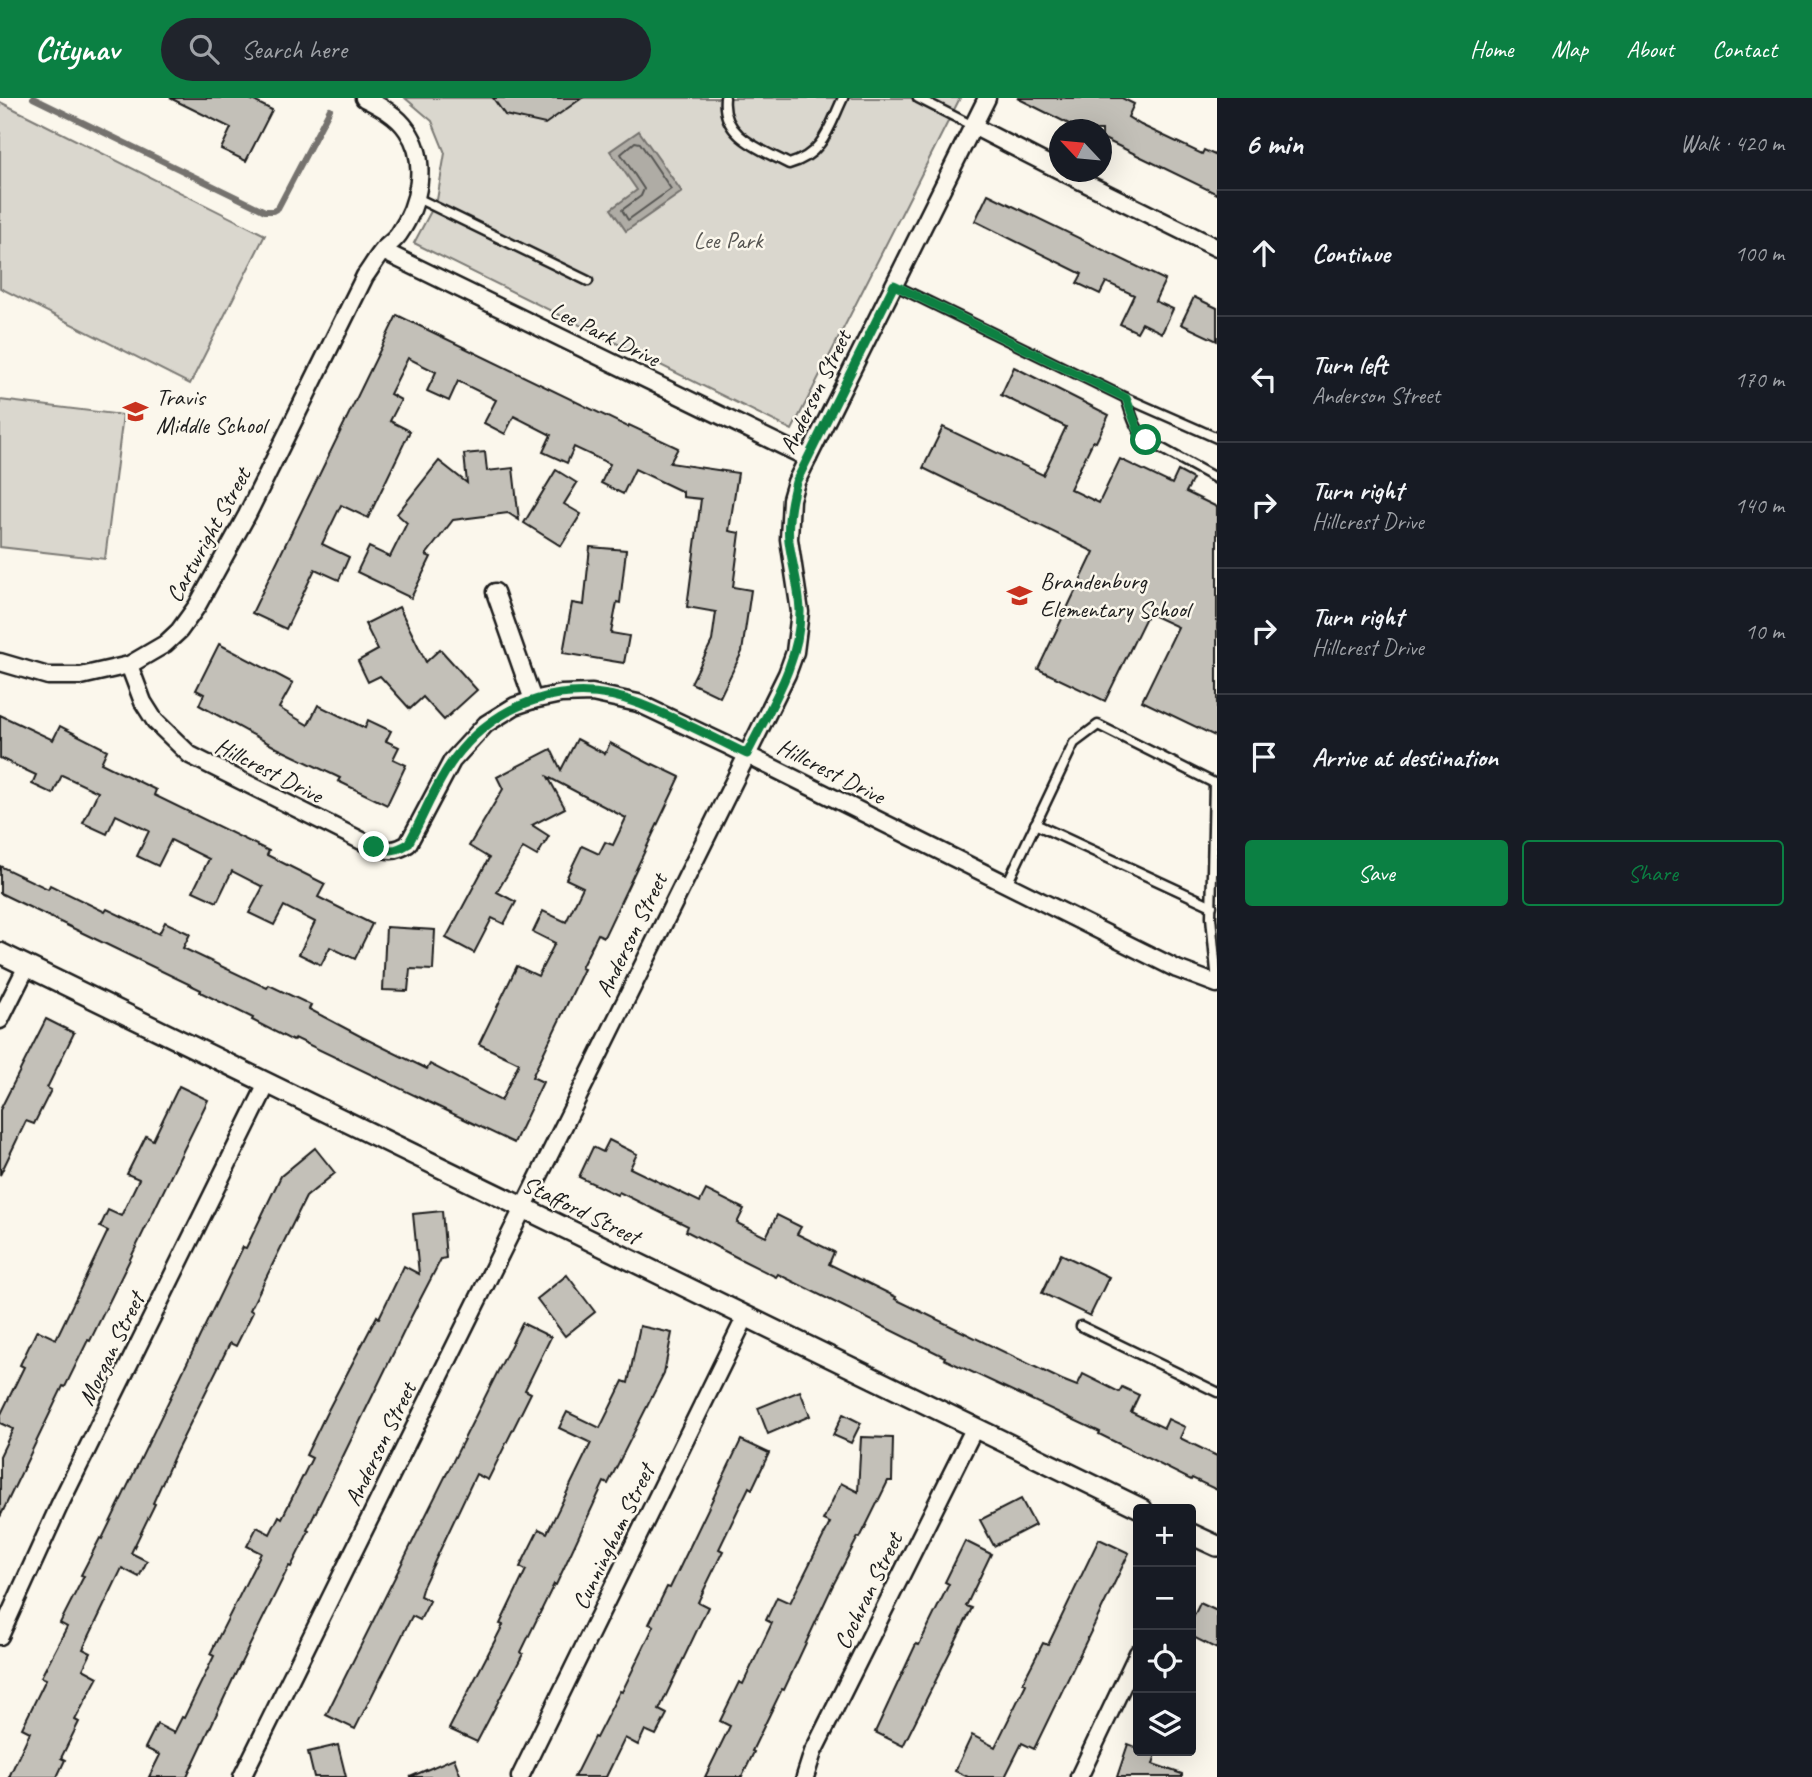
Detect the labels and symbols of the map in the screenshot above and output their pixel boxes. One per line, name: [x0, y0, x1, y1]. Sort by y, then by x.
north arrow: [1049, 119, 1112, 182]
park label: Lee Park: [694, 225, 765, 255]
street label: Lee Park Drive: [545, 295, 666, 374]
street label: Anderson Street: [772, 324, 859, 459]
place label: Travis Middle School: [156, 382, 270, 440]
school or university icon: Travis Middle School: [122, 397, 150, 425]
route start: [1130, 424, 1161, 455]
street label: Cartwright Street: [159, 461, 258, 607]
place label: Brandenburg Elementary School: [1040, 566, 1194, 624]
school or university icon: Brandenburg Elementary School: [1006, 581, 1034, 609]
street label: Hillcrest Drive: [210, 730, 330, 811]
street label: Hillcrest Drive: [772, 731, 892, 812]
route end: [358, 831, 389, 862]
street label: Anderson Street: [588, 867, 675, 1002]
street label: Stafford Street: [517, 1169, 647, 1253]
street label: Morgan Street: [71, 1285, 152, 1410]
street label: Anderson Street: [337, 1376, 424, 1511]
street label: Cunningham Street: [565, 1457, 662, 1614]
street label: Cochran Street: [827, 1526, 910, 1654]

